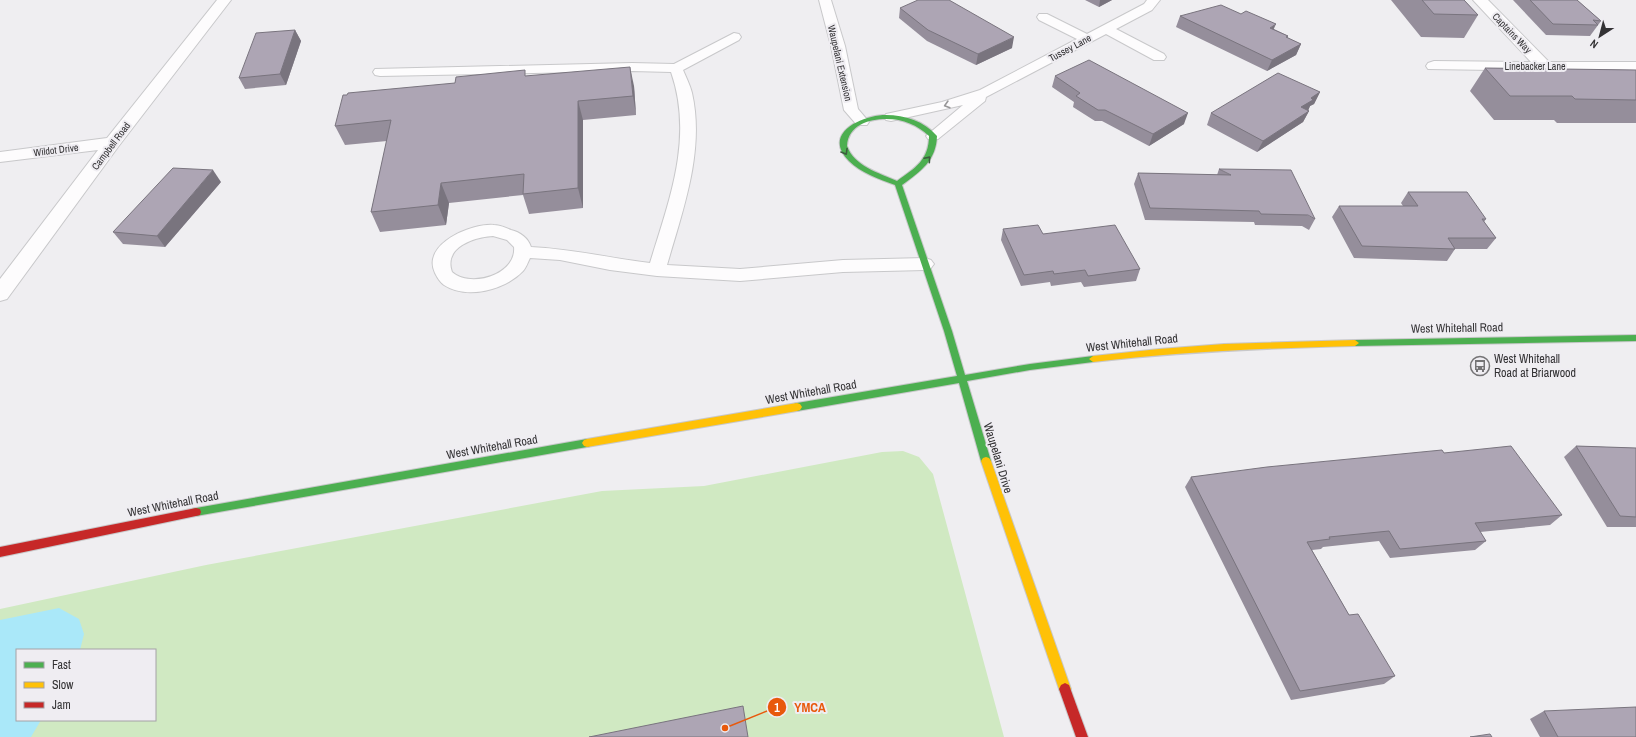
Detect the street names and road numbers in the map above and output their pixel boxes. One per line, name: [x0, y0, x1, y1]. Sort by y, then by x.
street label: Captains Way: [1490, 10, 1535, 57]
street label: Waupelani Extension: [825, 24, 855, 102]
street label: Tussey Lane: [1047, 31, 1094, 65]
street label: Linebacker Lane: [1504, 60, 1566, 73]
street label: Campbell Road: [89, 120, 133, 172]
street label: Wildot Drive: [33, 141, 80, 159]
street label: West Whitehall Road: [1411, 319, 1503, 337]
street label: West Whitehall Road: [1085, 330, 1179, 356]
street label: West Whitehall Road: [764, 376, 858, 408]
street label: Waupelani Drive: [980, 421, 1016, 495]
street label: West Whitehall Road: [445, 431, 539, 463]
street label: West Whitehall Road: [126, 487, 220, 521]

